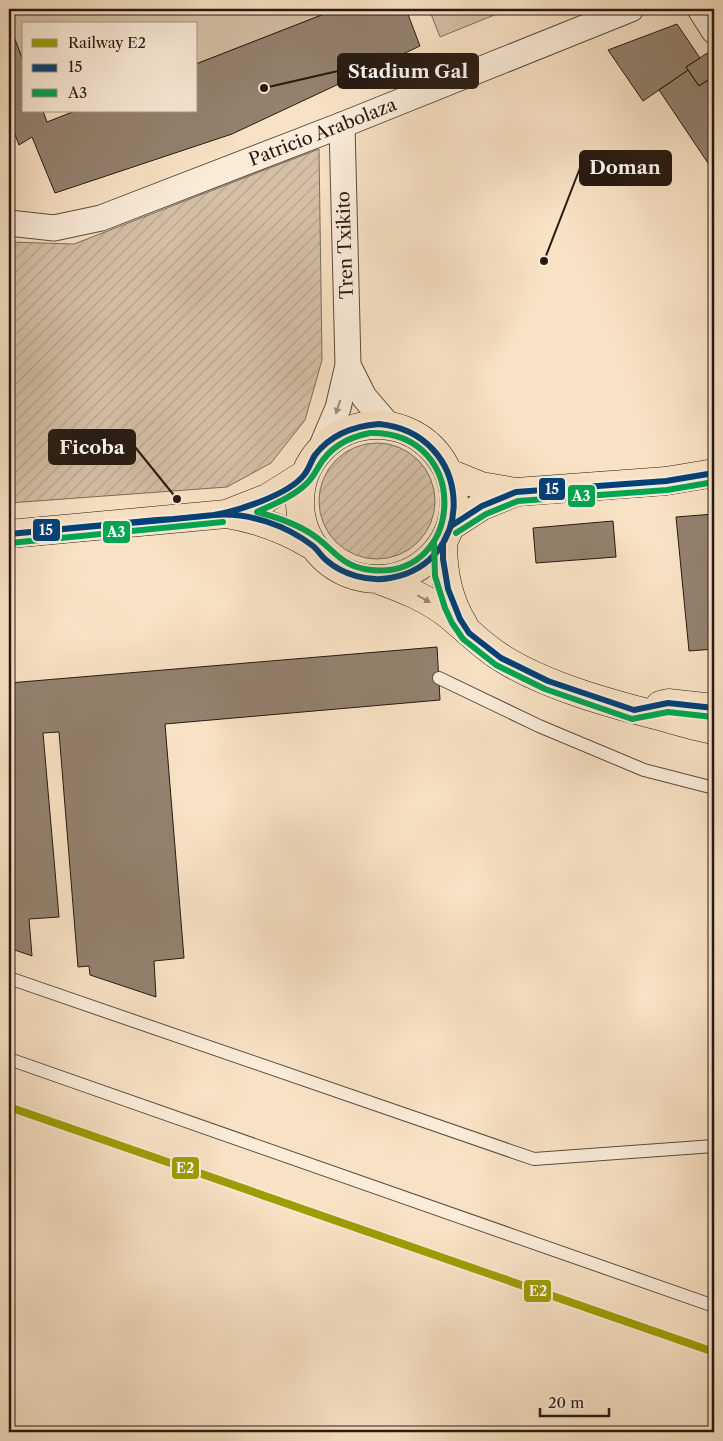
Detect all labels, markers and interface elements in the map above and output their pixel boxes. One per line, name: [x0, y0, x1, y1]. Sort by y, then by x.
legend: [22, 22, 198, 112]
text: Railway E2: [68, 33, 146, 52]
callout: Stadium Gal: [338, 54, 478, 88]
text: 15: [68, 57, 82, 76]
text: Stadium Gal: [348, 60, 468, 83]
text: A3: [67, 83, 87, 102]
street label: Patricio Arabolaza: [246, 93, 400, 171]
callout: Doman: [580, 151, 671, 185]
text: Doman: [589, 156, 661, 179]
street label: Tren Txikito: [332, 191, 358, 299]
one-way arrow: [334, 400, 341, 415]
callout: Ficoba: [49, 430, 135, 464]
text: Ficoba: [59, 436, 126, 459]
line badge: 15: [538, 477, 566, 501]
text: 15: [545, 480, 559, 498]
line badge: A3: [567, 484, 596, 508]
text: A3: [571, 487, 590, 505]
line badge: 15: [32, 518, 61, 542]
line badge: A3: [102, 520, 131, 544]
text: 15: [39, 521, 53, 539]
text: A3: [106, 523, 125, 541]
one-way arrow: [417, 595, 431, 603]
line badge: E2: [171, 1156, 200, 1180]
text: E2: [176, 1159, 194, 1177]
line badge: E2: [523, 1279, 552, 1303]
text: E2: [529, 1282, 547, 1300]
scale bar: [540, 1386, 609, 1418]
text: 20 m: [548, 1393, 584, 1412]

